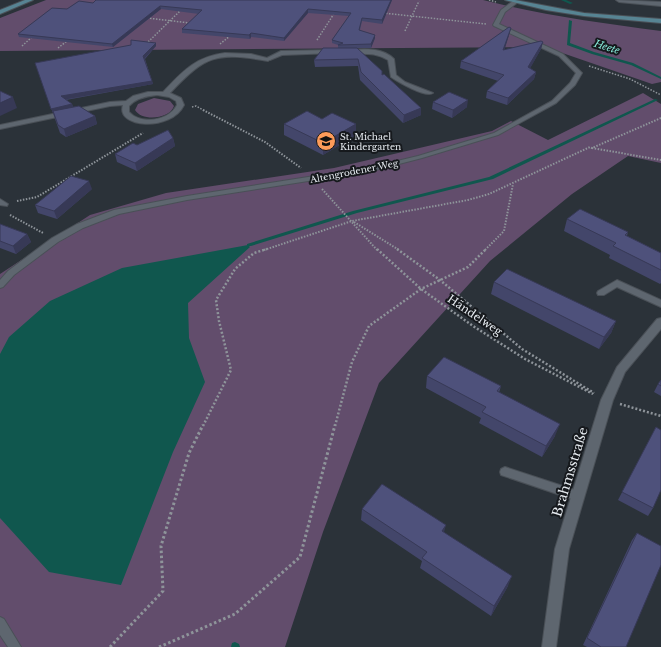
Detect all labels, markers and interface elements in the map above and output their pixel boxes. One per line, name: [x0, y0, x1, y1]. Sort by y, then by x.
water label: Heete: [592, 37, 622, 57]
school or university icon: St. Michael Kindergarten: [315, 130, 337, 152]
place label: St. Michael Kindergarten: [340, 131, 401, 152]
street label: Altengrodener Weg: [308, 157, 400, 185]
street label: Händelweg: [445, 292, 505, 339]
street label: Brahmsstraße: [548, 425, 592, 519]

